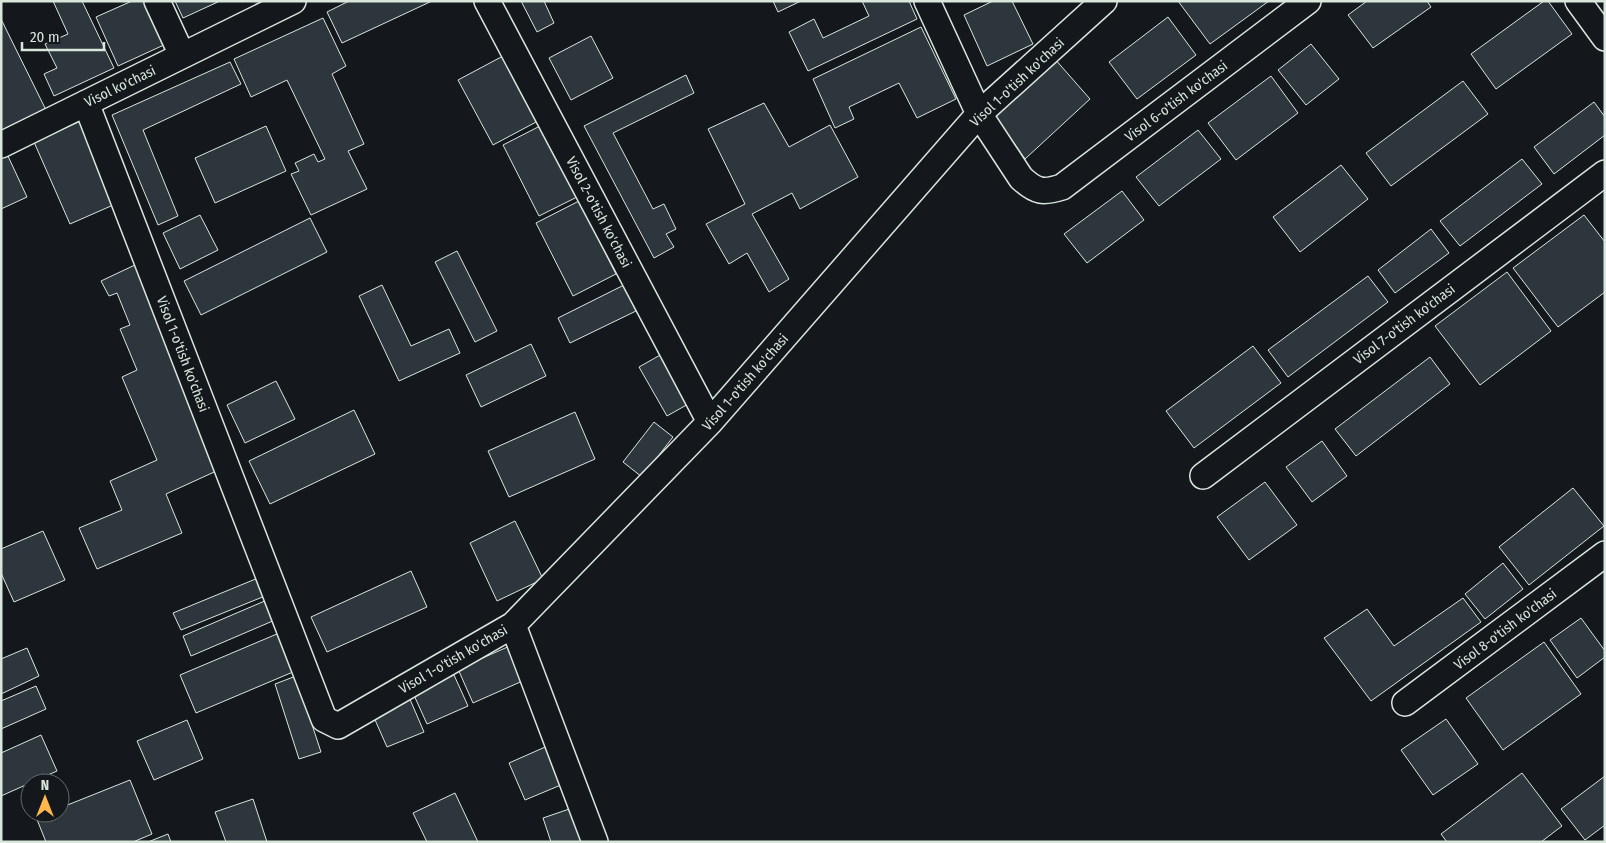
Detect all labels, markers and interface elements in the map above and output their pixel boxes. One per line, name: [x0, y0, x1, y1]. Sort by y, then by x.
scale bar: [22, 20, 105, 52]
text: 20 m: [30, 28, 60, 46]
street label: Visol 1-o'tish ko'chasi: [967, 34, 1068, 130]
street label: Visol 6-o'tish ko'chasi: [1122, 57, 1231, 145]
street label: Visol ko'chasi: [82, 62, 159, 111]
street label: Visol 2-o'tish ko'chasi: [562, 154, 635, 271]
street label: Visol 7-o'tish ko'chasi: [1350, 281, 1458, 368]
street label: Visol 1-o'tish ko'chasi: [153, 294, 212, 414]
street label: Visol 1-o'tish ko'chasi: [699, 331, 792, 434]
street label: Visol 8-o'tish ko'chasi: [1451, 585, 1560, 674]
street label: Visol 1-o'tish ko'chasi: [396, 621, 511, 697]
north arrow: [20, 773, 70, 823]
text: N: [41, 777, 49, 794]

